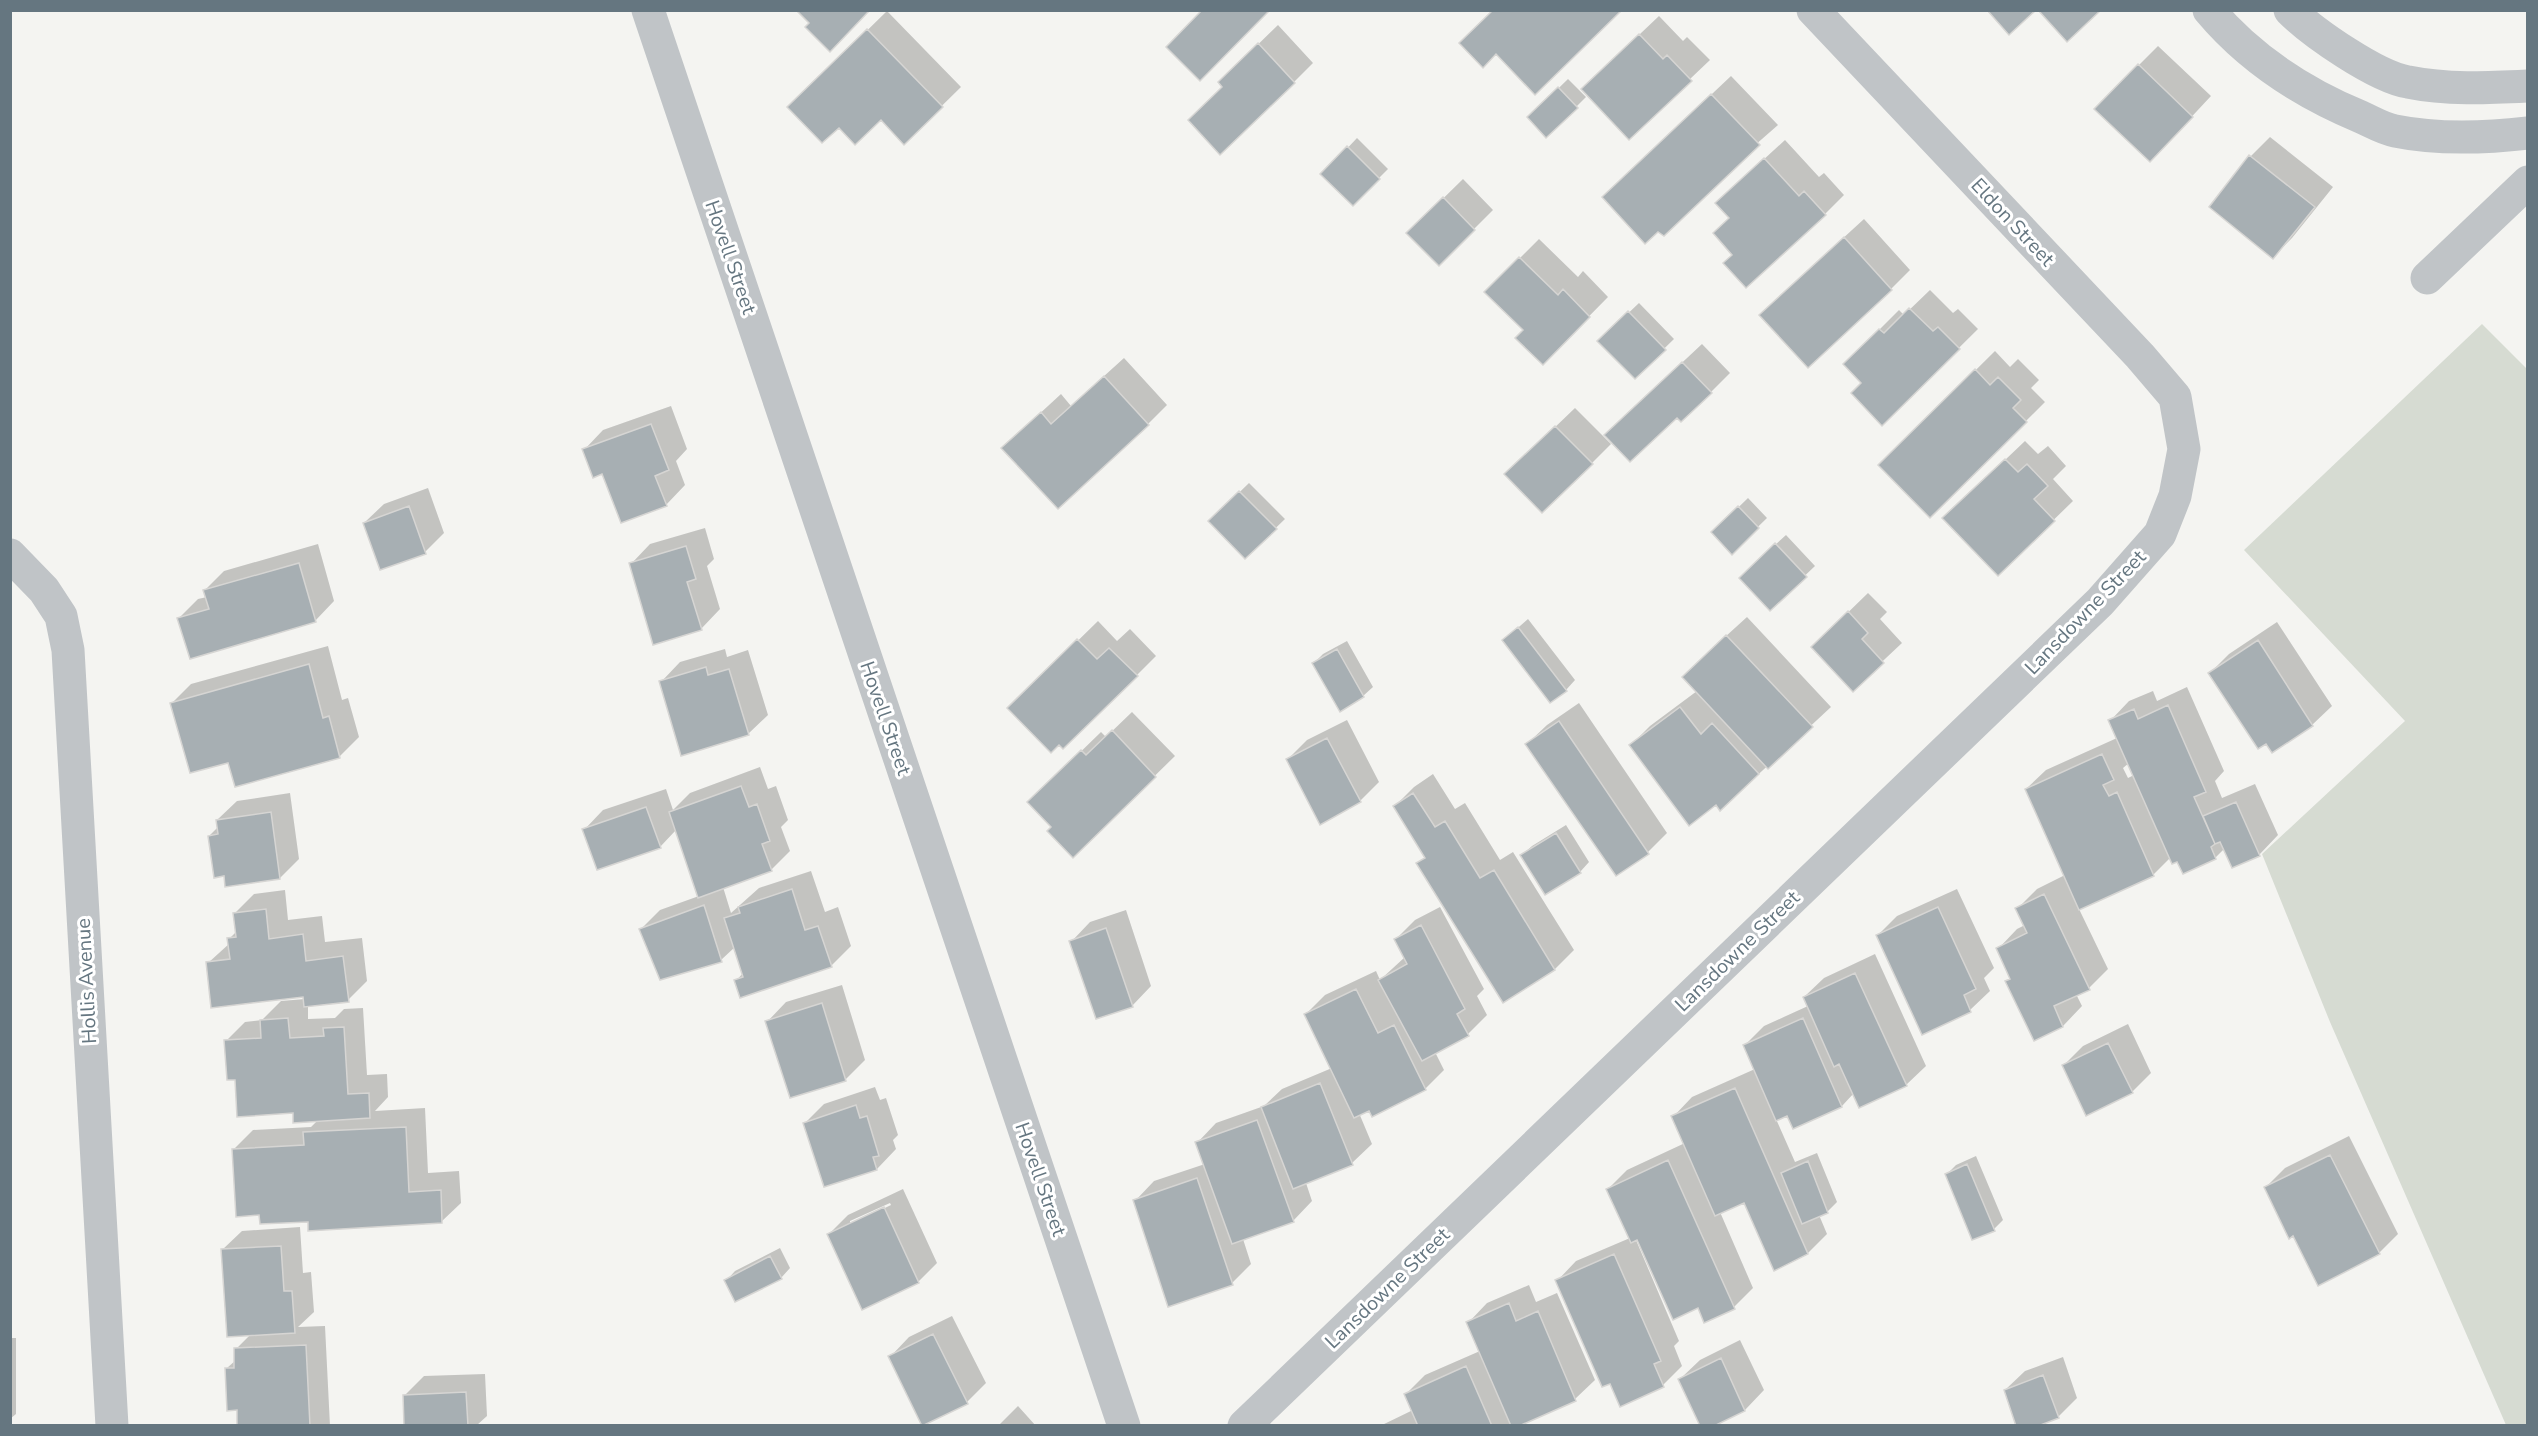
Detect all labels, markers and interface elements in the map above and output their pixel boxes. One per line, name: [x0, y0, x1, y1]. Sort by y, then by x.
street label: Eldon Street: [1965, 172, 2061, 273]
street label: Hovell Street: [698, 197, 763, 319]
street label: Lansdowne Street: [2019, 543, 2153, 681]
street label: Hovell Street: [853, 658, 918, 780]
street label: Lansdowne Street: [1669, 884, 1806, 1018]
street label: Hollis Avenue: [70, 918, 103, 1044]
street label: Hovell Street: [1008, 1119, 1073, 1241]
street label: Lansdowne Street: [1319, 1221, 1456, 1355]

